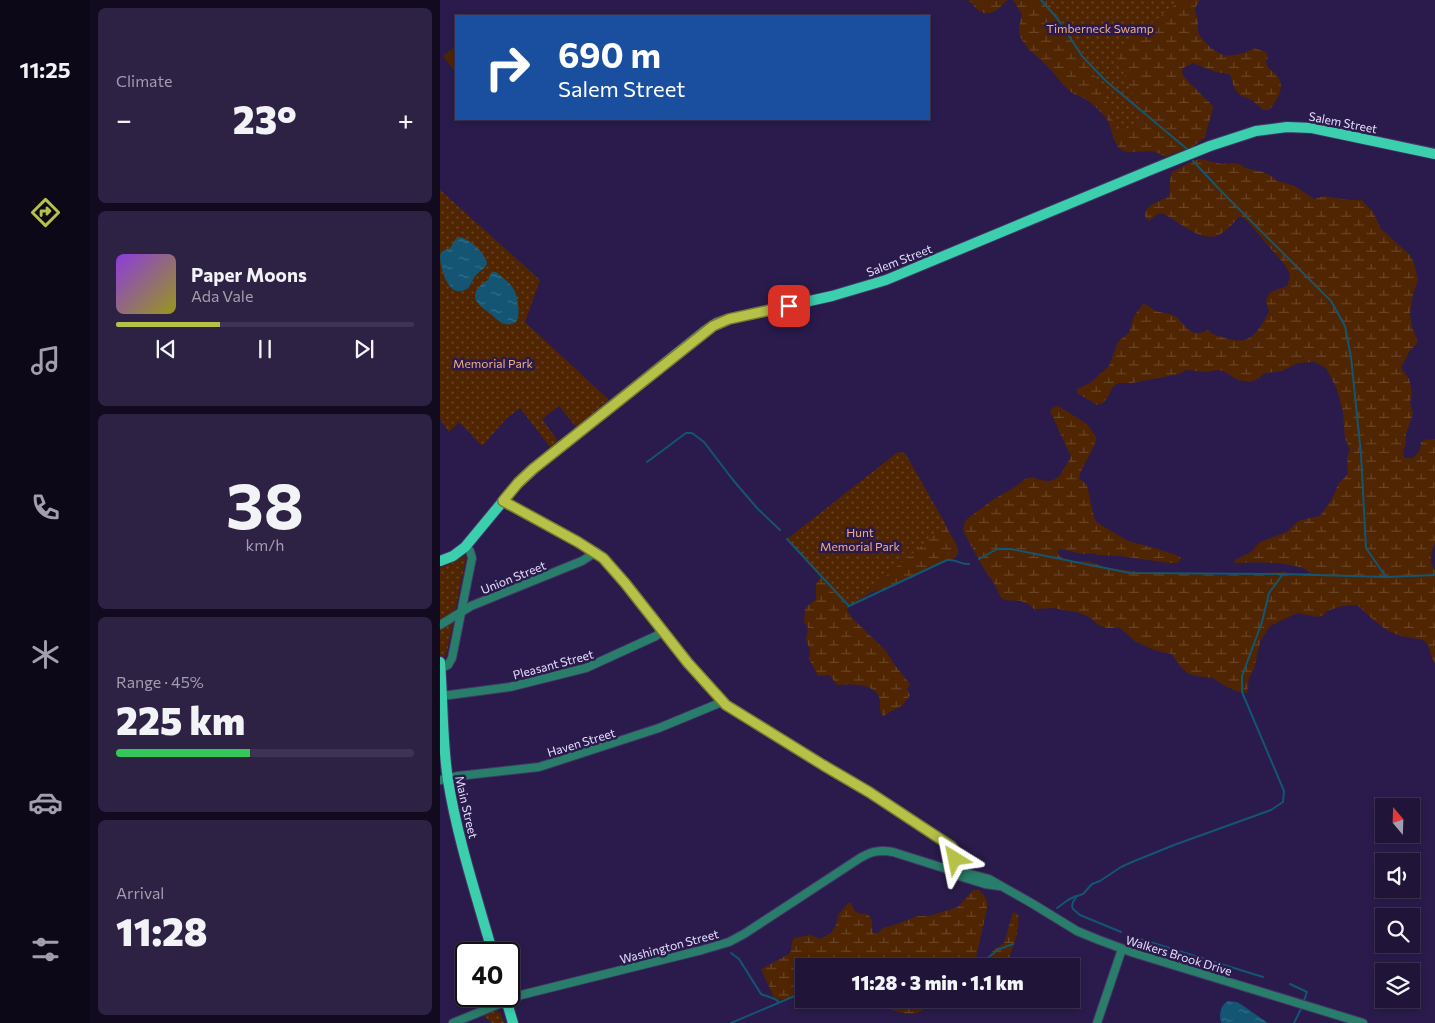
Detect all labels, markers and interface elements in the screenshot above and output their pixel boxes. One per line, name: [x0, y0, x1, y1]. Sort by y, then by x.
park label: Timberneck Swamp: [1046, 21, 1154, 35]
text: 690 m: [558, 32, 661, 75]
icon: right: [475, 35, 540, 100]
text: 11:25: [19, 56, 71, 83]
text: Climate: [116, 71, 172, 90]
text: Salem Street: [558, 75, 685, 102]
text: 23°: [233, 95, 297, 142]
text: −: [116, 102, 132, 136]
text: +: [398, 102, 414, 136]
street label: Salem Street: [1308, 109, 1378, 136]
icon: directions: [28, 195, 63, 230]
street label: Salem Street: [864, 241, 934, 279]
text: Paper Moons: [191, 263, 307, 286]
pin: [768, 285, 810, 327]
text: Ada Vale: [191, 286, 253, 305]
icon: arrive: [775, 292, 803, 320]
icon: previous: [152, 335, 180, 363]
icon: pause: [251, 335, 279, 363]
icon: next: [350, 335, 378, 363]
icon: music: [28, 343, 63, 378]
park label: Memorial Park: [453, 356, 534, 370]
text: 38: [226, 463, 304, 542]
icon: phone: [28, 490, 63, 525]
park label: Hunt Memorial Park: [820, 525, 901, 553]
text: km/h: [246, 535, 284, 554]
street label: Union Street: [478, 558, 548, 596]
icon: climate: [28, 637, 63, 672]
street label: Pleasant Street: [511, 646, 595, 681]
text: Range · 45%: [116, 672, 204, 691]
text: 225 km: [116, 696, 245, 743]
street label: Haven Street: [545, 725, 617, 759]
street label: Main Street: [453, 774, 481, 840]
icon: car: [28, 785, 63, 820]
north arrow: [1375, 798, 1420, 842]
map controls: [1375, 798, 1420, 1008]
position arrow: [928, 832, 980, 884]
button: sound: [1375, 853, 1420, 898]
text: Arrival: [116, 883, 164, 902]
text: 11:28: [116, 907, 207, 954]
button: search: [1375, 908, 1420, 953]
street label: Washington Street: [618, 926, 720, 966]
icon: filters: [28, 932, 63, 967]
street label: Walkers Brook Drive: [1124, 932, 1234, 978]
speed limit sign: 40: [455, 942, 520, 1007]
button: layers: [1375, 963, 1420, 1008]
text: 11:28 · 3 min · 1.1 km: [852, 971, 1023, 994]

